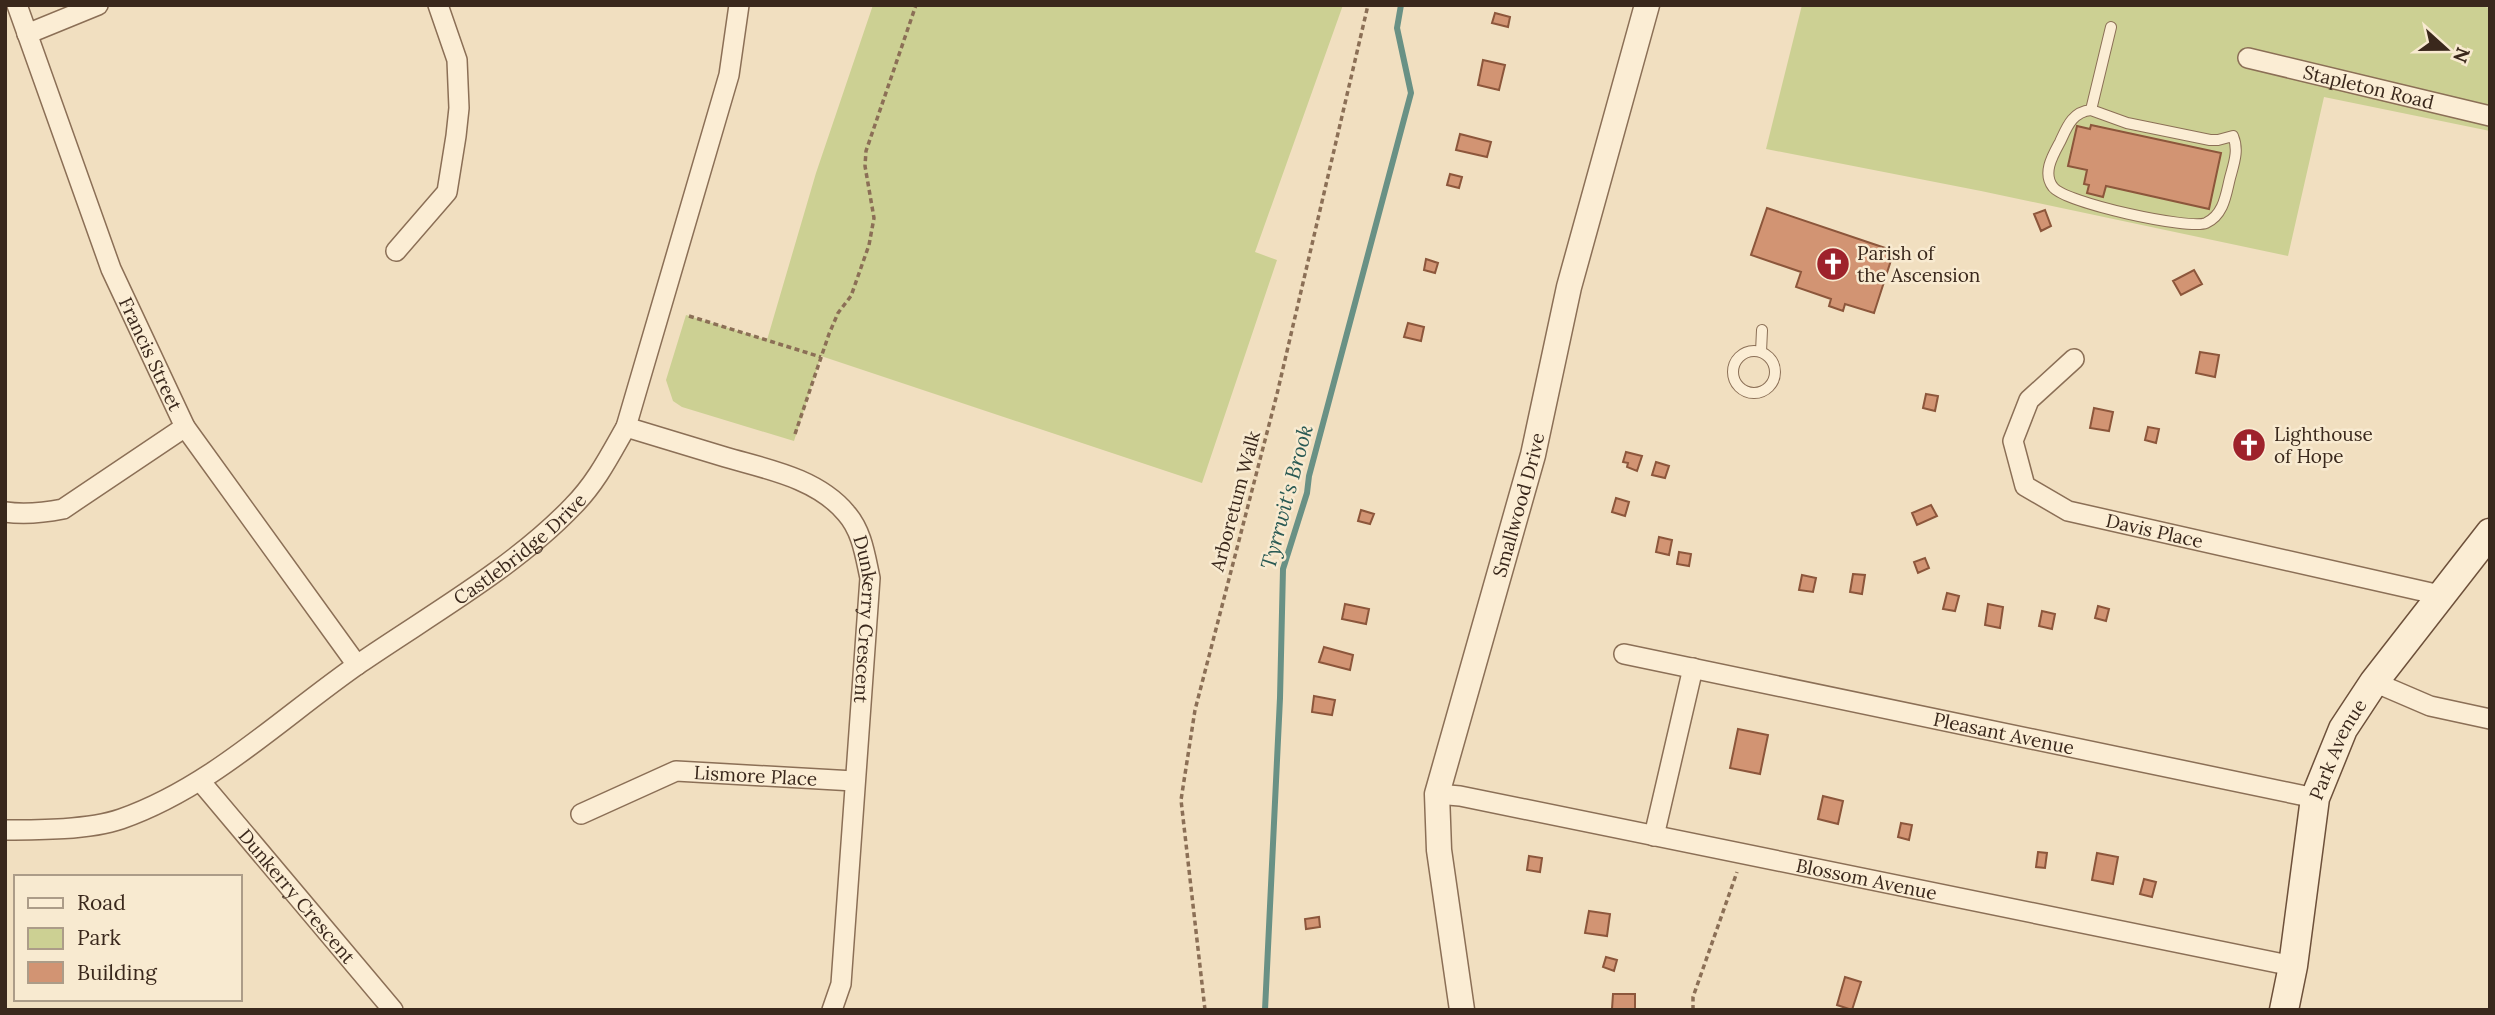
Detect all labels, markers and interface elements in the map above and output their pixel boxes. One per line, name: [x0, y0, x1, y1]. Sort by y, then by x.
north arrow: [2411, 14, 2481, 84]
text: N: [2448, 44, 2476, 67]
street label: Stapleton Road: [2301, 60, 2436, 114]
place label: Parish of the Ascension: [1857, 241, 1980, 287]
church icon: Parish of the Ascension: [1814, 245, 1852, 283]
street label: Francis Street: [114, 293, 188, 415]
water label: Tyrrwit's Brook: [1254, 422, 1319, 572]
place label: Lighthouse of Hope: [2274, 422, 2373, 468]
church icon: Lighthouse of Hope: [2230, 426, 2268, 464]
street label: Arboretum Walk: [1204, 427, 1265, 575]
street label: Smallwood Drive: [1487, 431, 1549, 580]
street label: Castlebridge Drive: [449, 488, 591, 610]
street label: Davis Place: [2104, 508, 2206, 553]
street label: Dunkerry Crescent: [848, 532, 883, 705]
street label: Park Avenue: [2304, 694, 2372, 803]
street label: Pleasant Avenue: [1931, 707, 2077, 760]
street label: Lismore Place: [693, 760, 818, 791]
street label: Dunkerry Crescent: [233, 824, 361, 969]
street label: Blossom Avenue: [1794, 853, 1939, 905]
legend: [14, 875, 242, 1001]
text: Road: [77, 889, 126, 916]
text: Park: [77, 924, 121, 951]
text: Building: [77, 959, 157, 986]

